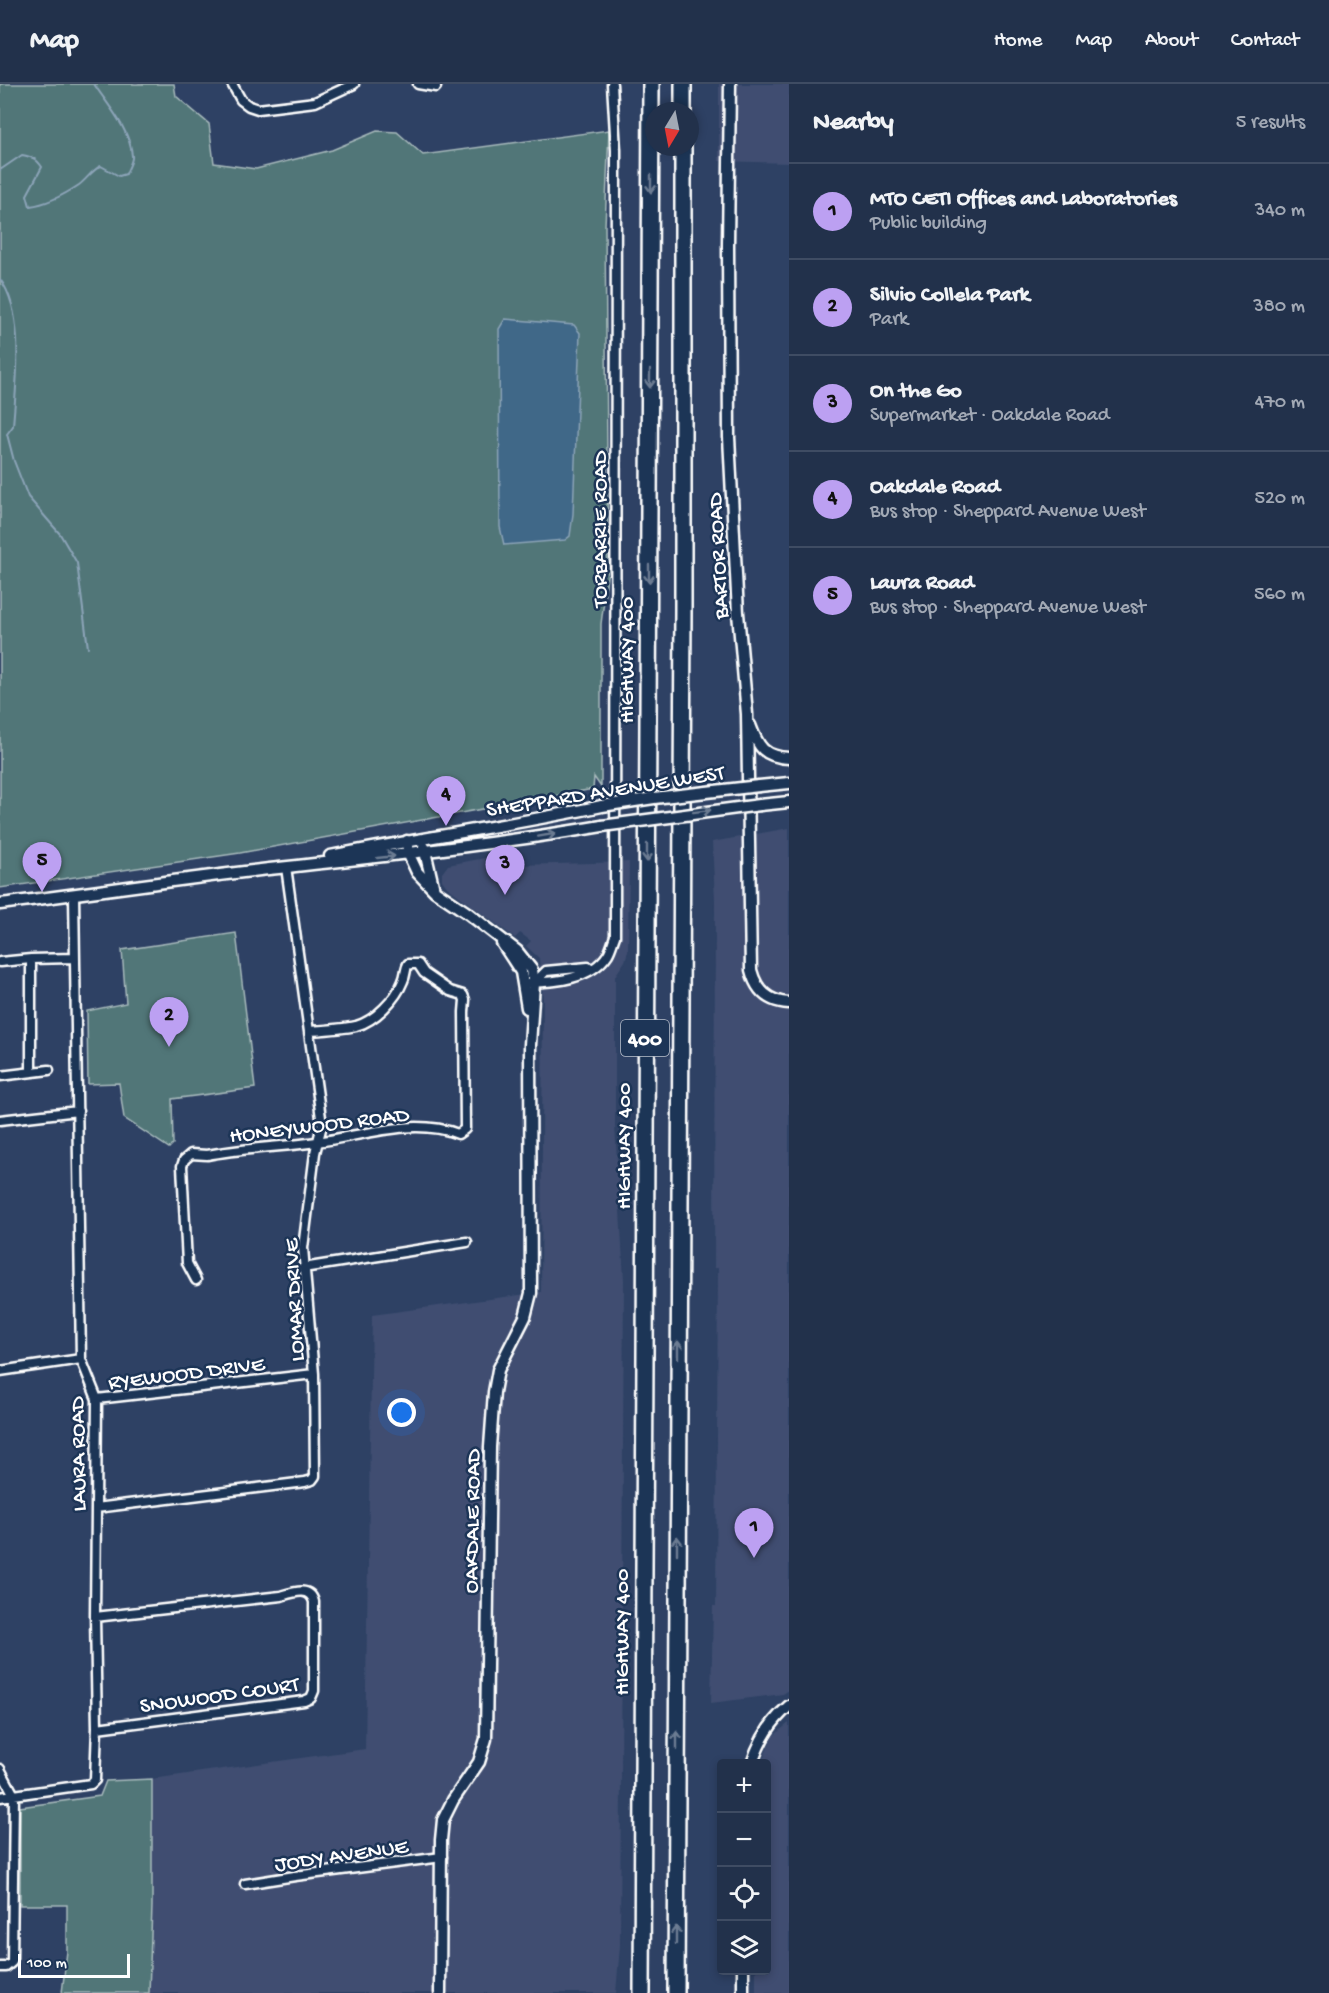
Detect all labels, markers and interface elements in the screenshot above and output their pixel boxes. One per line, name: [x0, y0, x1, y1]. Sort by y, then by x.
text: Map: [30, 25, 79, 58]
text: Home: [994, 29, 1042, 54]
text: Map: [1075, 29, 1112, 54]
text: About: [1145, 29, 1198, 54]
text: Contact: [1231, 29, 1299, 54]
north arrow: [645, 102, 699, 156]
text: Nearby: [813, 108, 894, 139]
text: 5 results: [1236, 112, 1305, 135]
one-way arrow: [645, 174, 657, 194]
text: MTO CETI Offices and Laboratories: [870, 187, 1177, 213]
text: 1: [828, 200, 837, 223]
text: 340 m: [1255, 200, 1305, 223]
text: Public building: [870, 213, 987, 236]
text: Silvio Collela Park: [870, 283, 1030, 309]
text: 2: [828, 296, 837, 319]
text: 380 m: [1253, 296, 1305, 319]
text: Park: [870, 309, 908, 332]
one-way arrow: [644, 369, 655, 389]
text: On the Go: [870, 379, 962, 405]
text: 3: [827, 392, 838, 415]
text: 470 m: [1255, 392, 1305, 415]
text: Supermarket · Oakdale Road: [870, 405, 1109, 428]
street label: TORBARRIE ROAD: [589, 450, 615, 609]
text: Oakdale Road: [870, 475, 1000, 501]
text: 4: [828, 488, 837, 511]
text: 520 m: [1254, 488, 1305, 511]
street label: BARTOR ROAD: [704, 491, 736, 621]
text: Bus stop · Sheppard Avenue West: [870, 501, 1146, 524]
one-way arrow: [643, 564, 654, 584]
text: Laura Road: [870, 571, 974, 597]
text: 5: [827, 584, 838, 607]
text: 560 m: [1254, 584, 1305, 607]
street label: HIGHWAY 400: [616, 597, 642, 723]
text: Bus stop · Sheppard Avenue West: [870, 597, 1146, 620]
street label: SHEPPARD AVENUE WEST: [485, 761, 728, 825]
pin: 4: [426, 776, 466, 826]
one-way arrow: [691, 806, 711, 817]
one-way arrow: [536, 830, 556, 841]
pin: 5: [22, 842, 62, 892]
one-way arrow: [641, 843, 653, 863]
pin: 3: [486, 846, 524, 895]
one-way arrow: [376, 851, 396, 862]
pin: 2: [150, 998, 188, 1047]
road number: 400: [621, 1020, 669, 1056]
street label: HIGHWAY 400: [613, 1083, 639, 1209]
street label: HONEYWOOD ROAD: [228, 1103, 412, 1151]
street label: LOMAR DRIVE: [280, 1236, 312, 1362]
one-way arrow: [672, 1340, 684, 1360]
street label: RYEWOOD DRIVE: [107, 1352, 267, 1397]
street label: LAURA ROAD: [66, 1395, 94, 1512]
your location: [387, 1398, 416, 1427]
street label: OAKDALE ROAD: [460, 1448, 488, 1594]
pin: 1: [734, 1508, 774, 1558]
one-way arrow: [671, 1535, 683, 1555]
street label: HIGHWAY 400: [611, 1569, 637, 1695]
street label: SNOWOOD COURT: [138, 1673, 302, 1721]
one-way arrow: [671, 1730, 683, 1750]
map controls: [717, 1759, 771, 1975]
button: +: [717, 1759, 771, 1813]
button: −: [717, 1813, 771, 1867]
street label: JODY AVENUE: [273, 1835, 411, 1879]
button: locate: [717, 1867, 771, 1921]
button: layers: [717, 1921, 771, 1975]
one-way arrow: [670, 1925, 682, 1945]
scale bar: [18, 1951, 130, 1978]
text: 100 m: [27, 1955, 67, 1974]

